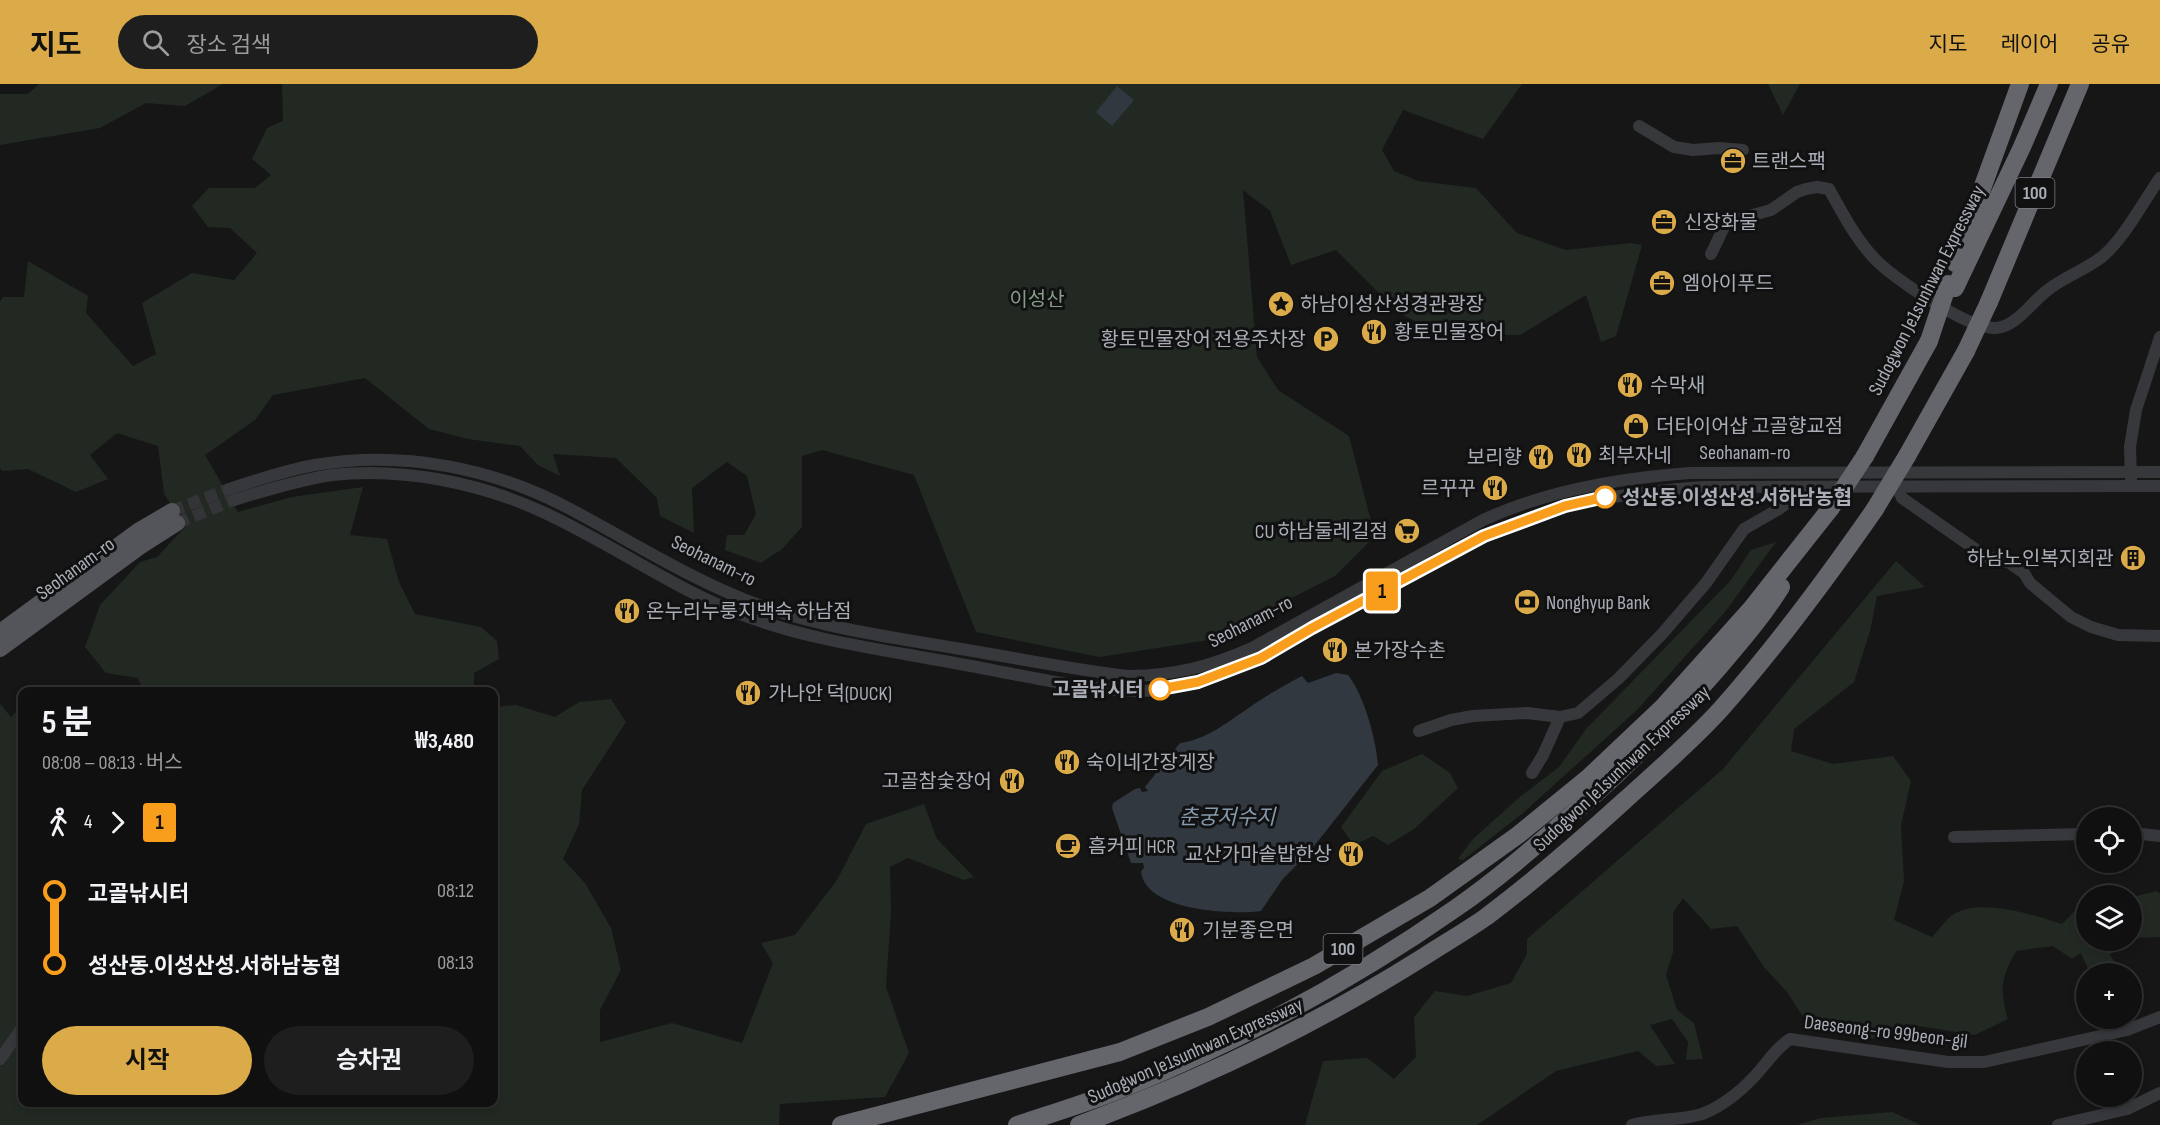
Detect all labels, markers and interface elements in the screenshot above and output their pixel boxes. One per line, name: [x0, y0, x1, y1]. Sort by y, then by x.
search box: [118, 15, 538, 69]
icon: search: [139, 26, 172, 59]
text: 지도: [30, 29, 82, 62]
text: 장소 검색: [187, 32, 271, 59]
text: 지도: [1929, 32, 1967, 57]
text: 레이어: [2000, 32, 2058, 57]
text: 공유: [2091, 32, 2130, 57]
office icon: 트랜스팩: [1718, 146, 1748, 176]
place label: 트랜스팩: [1752, 150, 1826, 174]
road number: 100: [2016, 178, 2054, 208]
street label: Sudogwon Je1sunhwan Expressway: [1863, 181, 1991, 400]
office icon: 신장화물: [1649, 207, 1679, 237]
place label: 신장화물: [1684, 211, 1758, 235]
office icon: 엠아이푸드: [1647, 268, 1677, 298]
place label: 엠아이푸드: [1682, 272, 1774, 296]
park label: 이성산: [1009, 288, 1065, 312]
place icon: 하남이성산성경관광장: [1266, 289, 1296, 319]
place label: 하남이성산성경관광장: [1300, 293, 1484, 317]
restaurant icon: 황토민물장어: [1359, 317, 1389, 347]
place label: 황토민물장어: [1394, 321, 1504, 345]
parking icon: 황토민물장어 전용주차장: [1311, 324, 1341, 354]
place label: 황토민물장어 전용주차장: [1100, 328, 1306, 352]
restaurant icon: 수막새: [1615, 370, 1645, 400]
place label: 수막새: [1650, 374, 1705, 398]
shop icon: 더타이어샵 고골향교점: [1621, 411, 1651, 441]
place label: 더타이어샵 고골향교점: [1656, 415, 1843, 439]
restaurant icon: 최부자네: [1564, 440, 1594, 470]
street label: Seohanam-ro: [1699, 441, 1791, 465]
restaurant icon: 보리향: [1526, 442, 1556, 472]
place label: 최부자네: [1598, 444, 1672, 468]
place label: 보리향: [1467, 446, 1522, 470]
restaurant icon: 르꾸꾸: [1480, 473, 1510, 503]
place label: 르꾸꾸: [1421, 477, 1476, 501]
marker: 성산동.이성산성.서하남농협: [1594, 486, 1616, 508]
place label: 성산동.이성산성.서하남농협: [1622, 486, 1852, 510]
supermarket icon: CU 하남둘레길점: [1392, 516, 1422, 546]
place label: CU 하남둘레길점: [1255, 520, 1388, 544]
street label: Seohanam-ro: [667, 530, 760, 592]
street label: Seohanam-ro: [32, 532, 120, 605]
building icon: 하남노인복지회관: [2118, 543, 2148, 573]
place label: 하남노인복지회관: [1967, 547, 2114, 571]
line badge: 1: [1362, 572, 1402, 610]
text: 1: [1378, 579, 1386, 604]
bank icon: Nonghyup Bank: [1512, 587, 1542, 617]
street label: Seohanam-ro: [1204, 590, 1297, 653]
place label: Nonghyup Bank: [1546, 591, 1650, 615]
restaurant icon: 온누리누룽지백숙 하남점: [612, 596, 642, 626]
place label: 온누리누룽지백숙 하남점: [646, 600, 852, 624]
restaurant icon: 본가장수촌: [1320, 635, 1350, 665]
place label: 본가장수촌: [1354, 639, 1446, 663]
restaurant icon: 가나안 덕(DUCK): [733, 678, 763, 708]
place label: 고골낚시터: [1052, 678, 1144, 702]
marker: 고골낚시터: [1149, 678, 1171, 700]
street label: Sudogwon Je1sunhwan Expressway: [1528, 680, 1715, 857]
place label: 가나안 덕(DUCK): [768, 682, 892, 706]
text: 5 분: [42, 703, 92, 743]
text: ₩3,480: [415, 728, 474, 755]
restaurant icon: 숙이네간장게장: [1052, 747, 1082, 777]
text: 08:08 – 08:13 · 버스: [42, 751, 183, 775]
place label: 숙이네간장게장: [1086, 751, 1215, 775]
restaurant icon: 고골참숯장어: [997, 766, 1027, 796]
place label: 고골참숯장어: [882, 770, 992, 794]
water label: 춘궁저수지: [1179, 805, 1277, 830]
icon: walk: [42, 806, 75, 839]
icon: forward: [101, 806, 134, 839]
map controls: [2076, 807, 2142, 1107]
button: locate: [2076, 807, 2142, 873]
text: 4: [84, 810, 92, 834]
text: 1: [155, 810, 164, 835]
cafe icon: 흠커피 HCR: [1053, 831, 1083, 861]
place label: 흠커피 HCR: [1088, 835, 1175, 859]
restaurant icon: 교산가마솥밥한상: [1336, 839, 1366, 869]
place label: 교산가마솥밥한상: [1185, 843, 1332, 867]
text: 08:12: [437, 879, 474, 903]
text: 고골낚시터: [88, 881, 189, 908]
button: layers: [2076, 885, 2142, 951]
restaurant icon: 기분좋은면: [1167, 915, 1197, 945]
place label: 기분좋은면: [1202, 919, 1294, 943]
road number: 100: [1324, 934, 1362, 964]
text: 08:13: [437, 951, 474, 975]
text: 성산동.이성산성.서하남농협: [88, 953, 341, 980]
button: +: [2076, 963, 2142, 1029]
street label: Sudogwon Je1sunhwan Expressway: [1084, 993, 1307, 1109]
street label: Daeseong-ro 99beon-gil: [1803, 1010, 1969, 1054]
button: 시작: [42, 1026, 252, 1095]
button: 승차권: [264, 1026, 474, 1095]
button: −: [2076, 1041, 2142, 1107]

